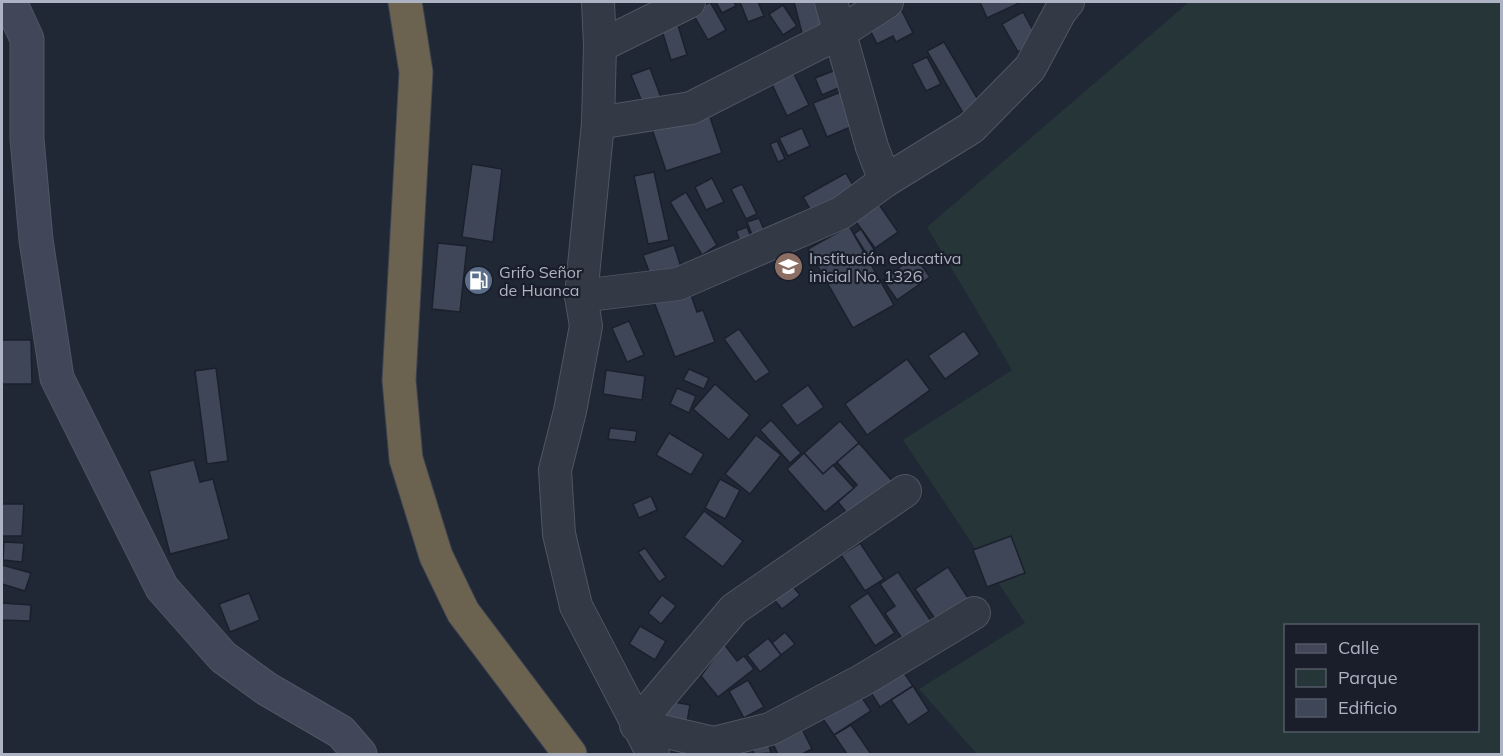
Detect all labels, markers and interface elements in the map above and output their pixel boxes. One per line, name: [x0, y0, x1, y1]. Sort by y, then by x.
place label: Institución educativa inicial No. 1326: [809, 248, 961, 286]
school or university icon: Institución educativa inicial No. 1326: [772, 251, 804, 283]
place label: Grifo Señor de Huanca: [499, 262, 582, 300]
fuel station icon: Grifo Señor de Huanca: [462, 265, 494, 297]
legend: [1284, 624, 1479, 732]
text: Calle: [1338, 636, 1379, 659]
text: Parque: [1338, 666, 1397, 689]
text: Edificio: [1338, 696, 1397, 719]

